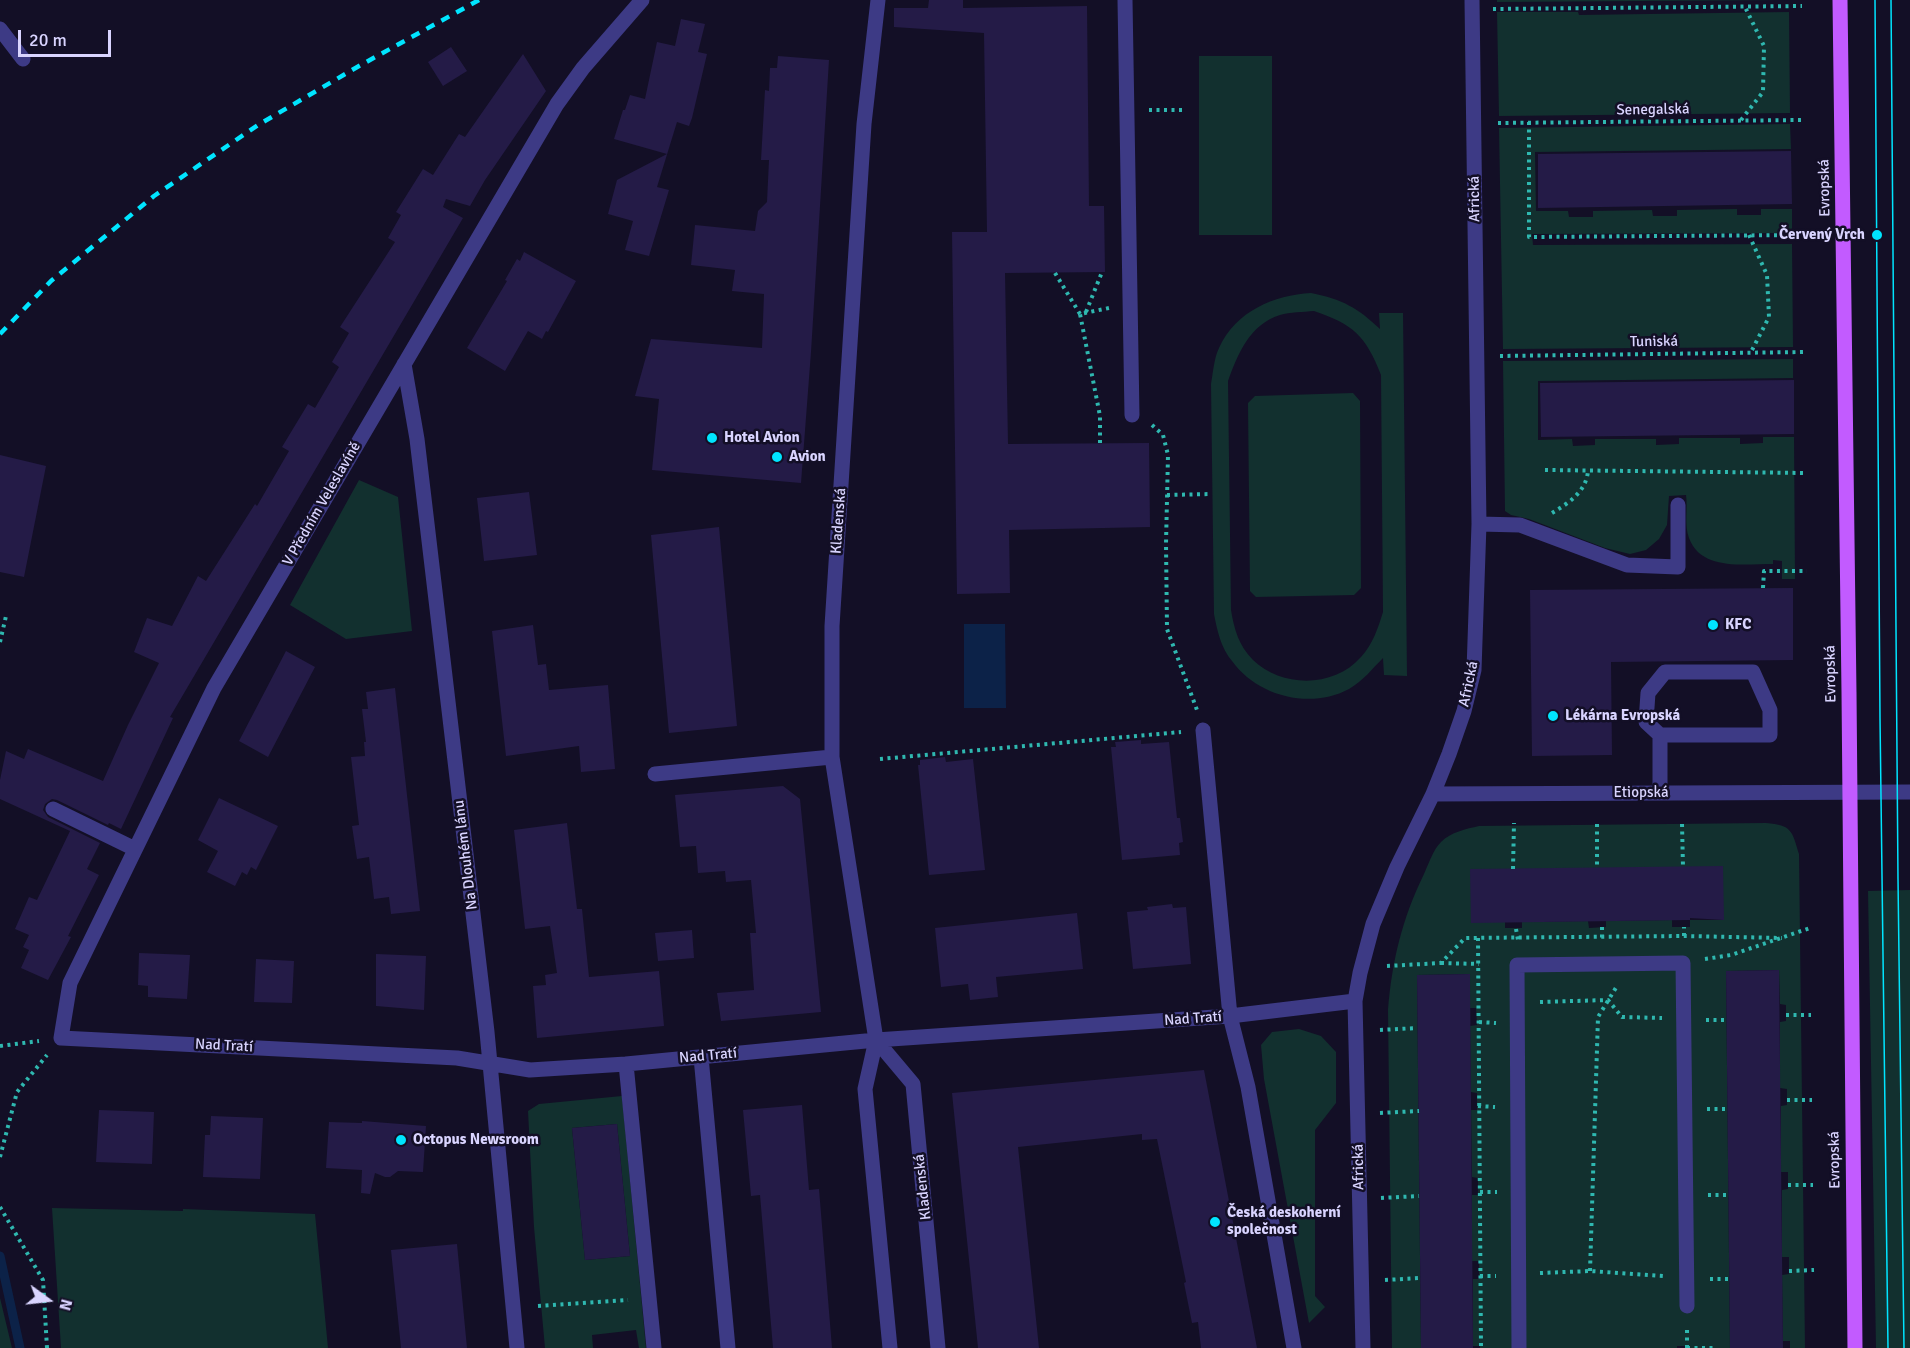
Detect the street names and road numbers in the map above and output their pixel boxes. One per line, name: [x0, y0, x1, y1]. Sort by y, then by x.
street label: Senegalská: [1616, 100, 1690, 120]
street label: Evropská: [1815, 159, 1835, 217]
street label: Africká: [1466, 176, 1484, 222]
street label: Tuniská: [1630, 333, 1678, 351]
street label: V Předním Veleslavíně: [279, 439, 365, 569]
street label: Kladenská: [828, 487, 850, 555]
street label: Evropská: [1821, 645, 1841, 703]
street label: Africká: [1455, 660, 1483, 708]
street label: Etiopská: [1613, 784, 1669, 802]
street label: Na Dlouhém lánu: [450, 799, 482, 911]
street label: Nad Tratí: [1163, 1008, 1223, 1030]
street label: Nad Tratí: [195, 1035, 253, 1057]
street label: Nad Tratí: [678, 1045, 738, 1067]
street label: Evropská: [1825, 1131, 1845, 1189]
street label: Africká: [1350, 1144, 1368, 1190]
street label: Kladenská: [911, 1153, 935, 1221]

